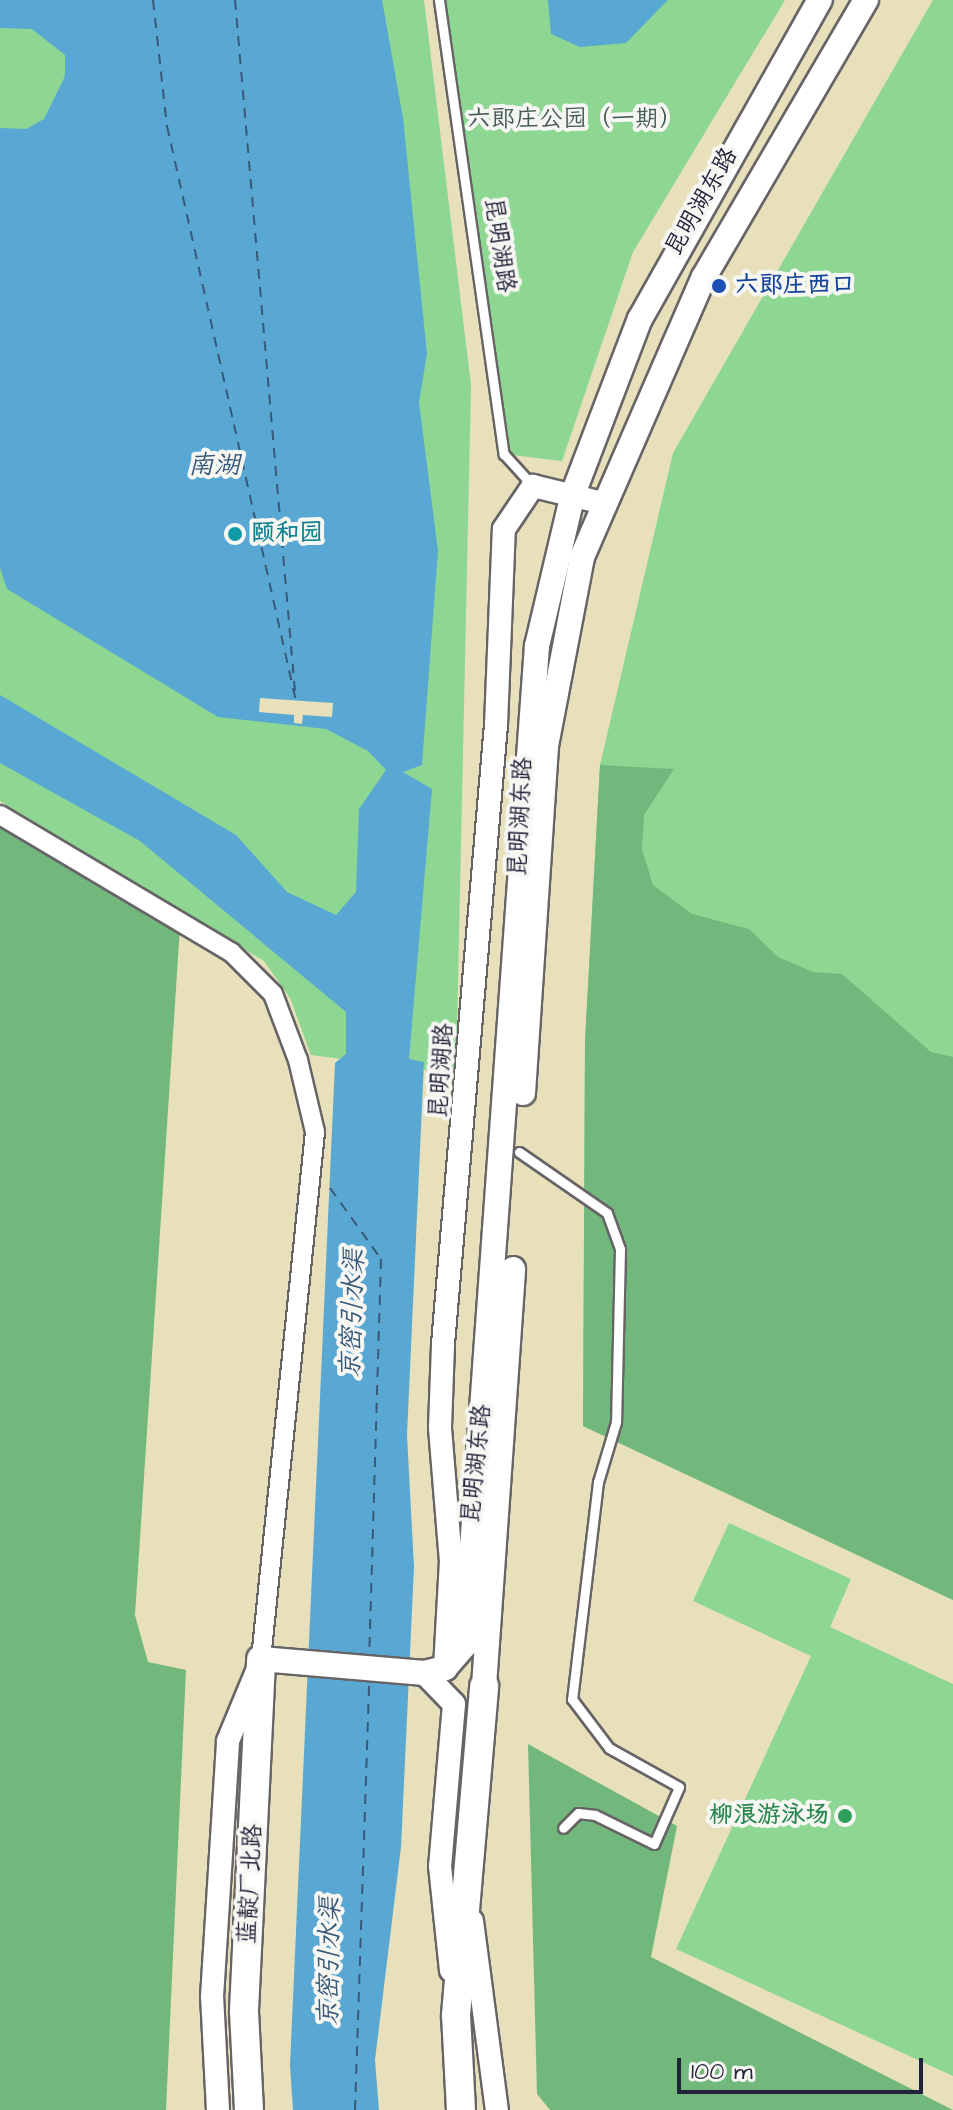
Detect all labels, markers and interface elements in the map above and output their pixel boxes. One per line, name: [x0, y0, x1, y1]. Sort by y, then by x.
park label: 六郎庄公园（一期）: [467, 106, 683, 134]
street label: 昆明湖东路: [660, 143, 744, 261]
street label: 昆明湖路: [478, 195, 520, 295]
place label: 六郎庄西口: [735, 272, 855, 300]
marker: 六郎庄西口: [710, 277, 728, 295]
water label: 南湖: [188, 450, 240, 482]
place label: 颐和园: [251, 520, 323, 548]
marker: 颐和园: [226, 525, 244, 543]
street label: 昆明湖东路: [503, 756, 539, 878]
street label: 昆明湖路: [424, 1022, 460, 1120]
water label: 京密引水渠: [335, 1248, 371, 1380]
street label: 昆明湖东路: [456, 1403, 498, 1525]
place label: 柳浪游泳场: [709, 1802, 829, 1830]
marker: 柳浪游泳场: [836, 1807, 854, 1825]
street label: 蓝靛厂北路: [233, 1823, 269, 1945]
water label: 京密引水渠: [313, 1897, 347, 2027]
scale bar: [681, 2042, 927, 2092]
text: 100 m: [691, 2055, 753, 2089]

